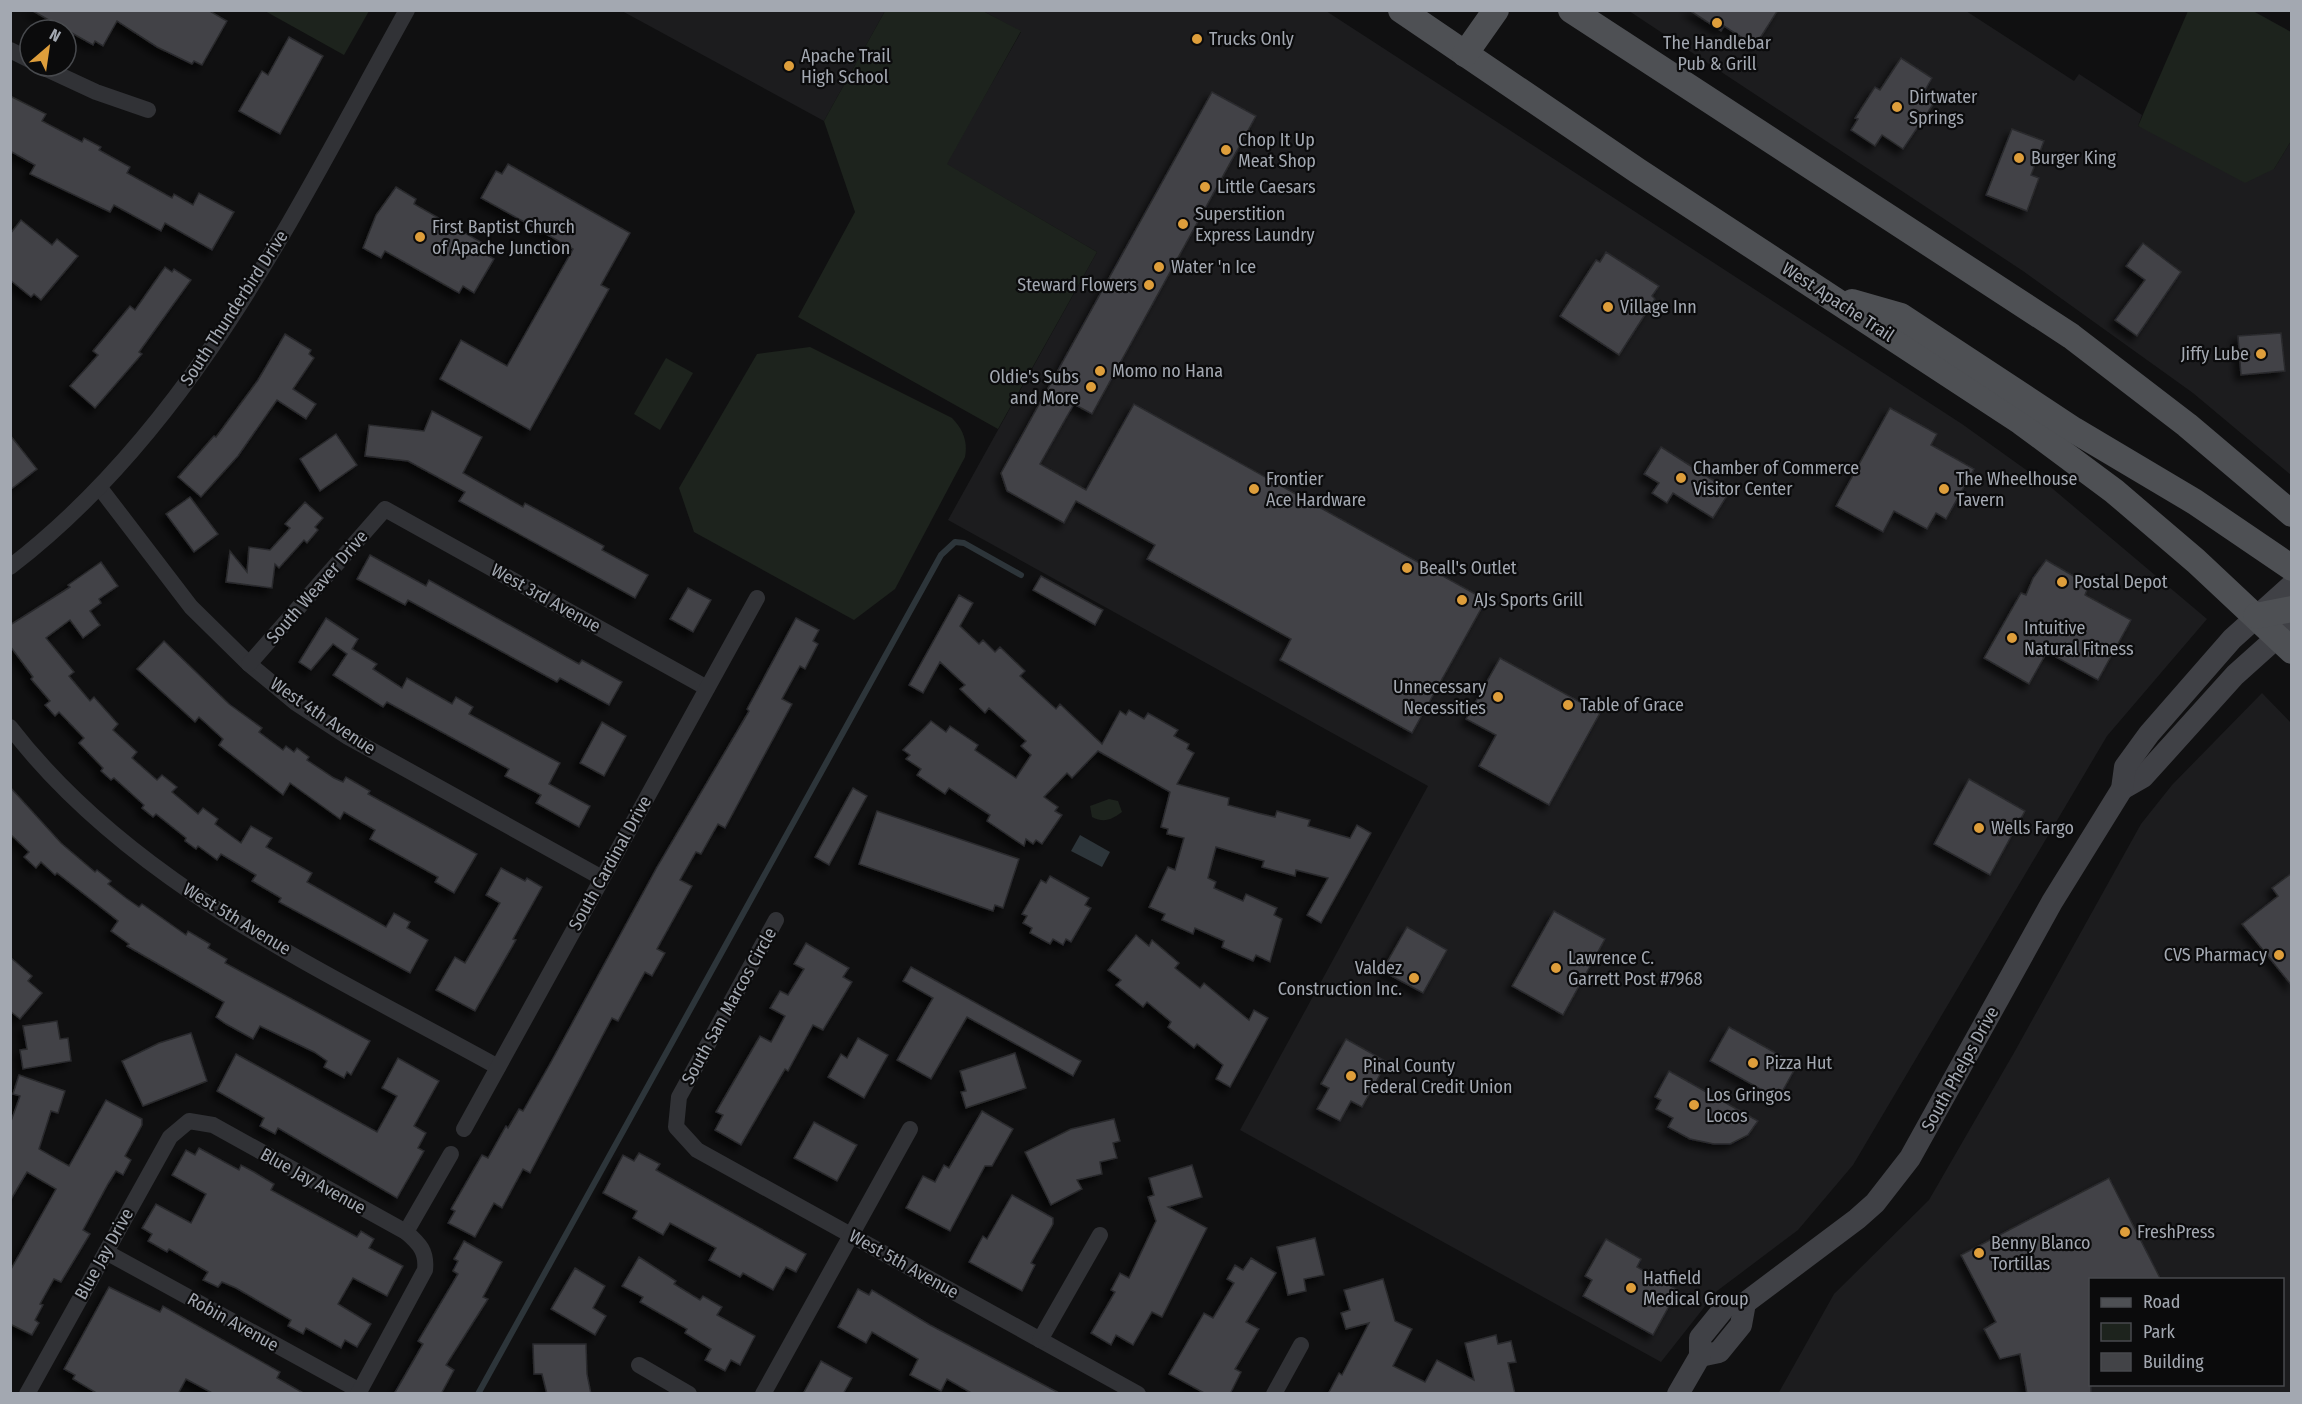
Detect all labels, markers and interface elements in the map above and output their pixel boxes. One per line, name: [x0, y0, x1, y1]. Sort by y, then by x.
marker: The Handlebar Pub & Grill: [1710, 16, 1724, 30]
north arrow: [18, 18, 78, 78]
text: N: [46, 25, 64, 46]
place label: Trucks Only: [1209, 28, 1294, 50]
marker: Trucks Only: [1190, 32, 1204, 46]
place label: The Handlebar Pub & Grill: [1663, 32, 1772, 75]
place label: Apache Trail High School: [801, 45, 891, 88]
marker: Apache Trail High School: [782, 59, 796, 73]
place label: Dirtwater Springs: [1909, 86, 1978, 129]
marker: Dirtwater Springs: [1890, 100, 1904, 114]
place label: Chop It Up Meat Shop: [1238, 129, 1316, 172]
marker: Chop It Up Meat Shop: [1219, 143, 1233, 157]
place label: Burger King: [2031, 147, 2116, 169]
marker: Burger King: [2012, 151, 2026, 165]
place label: Little Caesars: [1217, 176, 1316, 198]
marker: Little Caesars: [1198, 180, 1212, 194]
place label: Superstition Express Laundry: [1195, 203, 1315, 246]
place label: First Baptist Church of Apache Junction: [432, 216, 575, 259]
marker: Superstition Express Laundry: [1176, 217, 1190, 231]
street label: South Thunderbird Drive: [176, 226, 293, 390]
marker: First Baptist Church of Apache Junction: [413, 230, 427, 244]
place label: Water 'n Ice: [1171, 256, 1256, 278]
street label: West Apache Trail: [1778, 257, 1899, 347]
marker: Water 'n Ice: [1152, 260, 1166, 274]
place label: Steward Flowers: [1017, 274, 1137, 296]
marker: Steward Flowers: [1142, 278, 1156, 292]
place label: Village Inn: [1620, 296, 1697, 318]
marker: Village Inn: [1601, 300, 1615, 314]
place label: Jiffy Lube: [2181, 343, 2249, 365]
marker: Jiffy Lube: [2254, 347, 2268, 361]
place label: Momo no Hana: [1112, 360, 1223, 382]
marker: Momo no Hana: [1093, 364, 1107, 378]
place label: Oldie's Subs and More: [989, 366, 1079, 409]
marker: Oldie's Subs and More: [1084, 380, 1098, 394]
place label: Chamber of Commerce Visitor Center: [1693, 457, 1859, 500]
place label: Frontier Ace Hardware: [1266, 468, 1366, 511]
place label: The Wheelhouse Tavern: [1956, 468, 2077, 511]
marker: Chamber of Commerce Visitor Center: [1674, 471, 1688, 485]
marker: Frontier Ace Hardware: [1247, 482, 1261, 496]
marker: The Wheelhouse Tavern: [1937, 482, 1951, 496]
street label: South Weaver Drive: [262, 526, 372, 648]
place label: Beall's Outlet: [1419, 557, 1517, 579]
street label: West 3rd Avenue: [487, 559, 605, 637]
marker: Beall's Outlet: [1400, 561, 1414, 575]
place label: Postal Depot: [2074, 571, 2168, 593]
marker: Postal Depot: [2055, 575, 2069, 589]
place label: AJs Sports Grill: [1474, 589, 1583, 611]
marker: AJs Sports Grill: [1455, 593, 1469, 607]
place label: Intuitive Natural Fitness: [2024, 617, 2134, 660]
marker: Intuitive Natural Fitness: [2005, 631, 2019, 645]
street label: West 4th Avenue: [266, 673, 380, 759]
place label: Unnecessary Necessities: [1393, 676, 1486, 719]
marker: Unnecessary Necessities: [1491, 690, 1505, 704]
place label: Table of Grace: [1580, 694, 1684, 716]
marker: Table of Grace: [1561, 698, 1575, 712]
street label: South Cardinal Drive: [564, 792, 656, 934]
place label: Wells Fargo: [1991, 817, 2074, 839]
marker: Wells Fargo: [1972, 821, 1986, 835]
street label: West 5th Avenue: [179, 878, 295, 960]
street label: South San Marcos Circle: [677, 924, 781, 1088]
place label: CVS Pharmacy: [2164, 944, 2267, 966]
place label: Lawrence C. Garrett Post #7968: [1568, 947, 1703, 990]
marker: CVS Pharmacy: [2272, 948, 2286, 962]
place label: Valdez Construction Inc.: [1278, 957, 1402, 1000]
marker: Lawrence C. Garrett Post #7968: [1549, 961, 1563, 975]
marker: Valdez Construction Inc.: [1407, 971, 1421, 985]
street label: South Phelps Drive: [1917, 1003, 2003, 1135]
place label: Pizza Hut: [1765, 1052, 1832, 1074]
place label: Pinal County Federal Credit Union: [1363, 1055, 1512, 1098]
marker: Pizza Hut: [1746, 1056, 1760, 1070]
marker: Pinal County Federal Credit Union: [1344, 1069, 1358, 1083]
place label: Los Gringos Locos: [1706, 1084, 1791, 1127]
marker: Los Gringos Locos: [1687, 1098, 1701, 1112]
street label: Blue Jay Avenue: [257, 1143, 370, 1219]
street label: Blue Jay Drive: [70, 1204, 138, 1303]
place label: FreshPress: [2137, 1221, 2215, 1243]
street label: West 5th Avenue: [845, 1225, 963, 1303]
marker: FreshPress: [2118, 1225, 2132, 1239]
place label: Benny Blanco Tortillas: [1991, 1232, 2091, 1275]
marker: Benny Blanco Tortillas: [1972, 1246, 1986, 1260]
place label: Hatfield Medical Group: [1643, 1267, 1749, 1310]
legend: [2089, 1278, 2284, 1386]
marker: Hatfield Medical Group: [1624, 1281, 1638, 1295]
street label: Robin Avenue: [184, 1288, 283, 1356]
text: Road: [2143, 1291, 2180, 1313]
text: Park: [2143, 1321, 2176, 1343]
text: Building: [2143, 1351, 2204, 1373]

